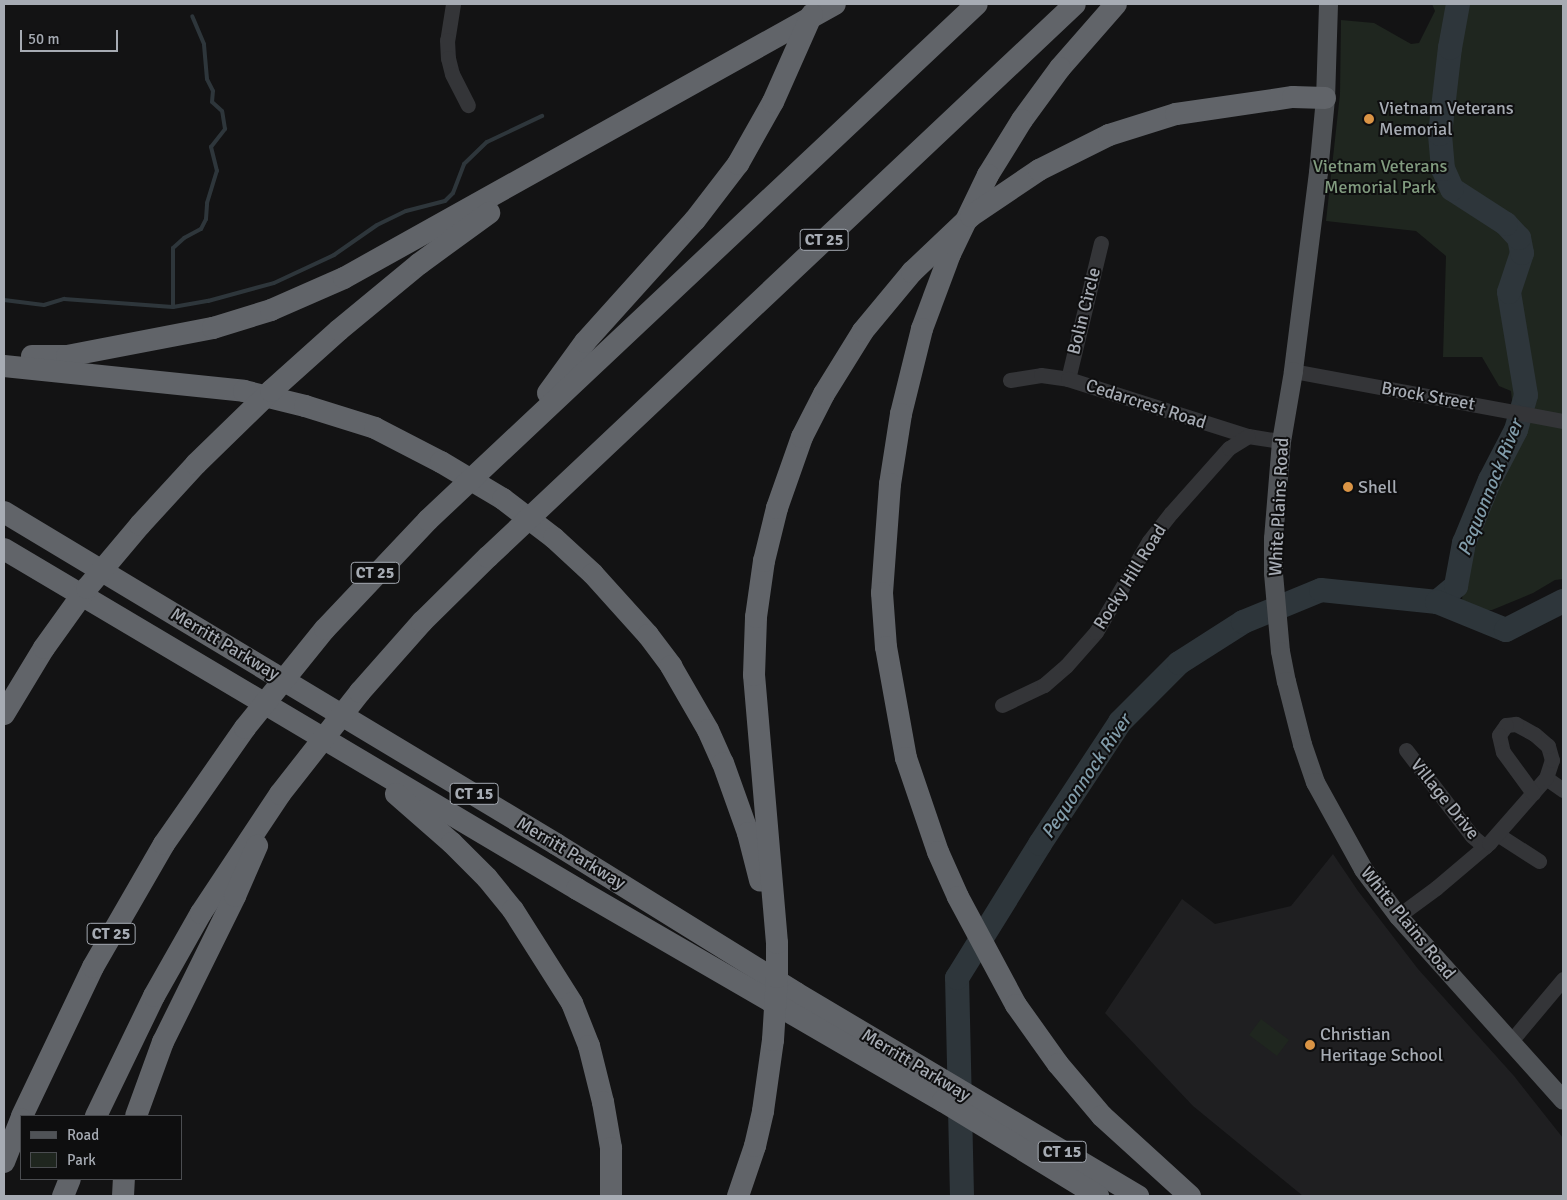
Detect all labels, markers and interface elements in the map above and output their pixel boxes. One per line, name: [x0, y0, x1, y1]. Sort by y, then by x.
scale bar: [22, 20, 120, 52]
text: 50 m: [28, 30, 59, 48]
place label: Vietnam Veterans Memorial: [1379, 98, 1514, 140]
marker: Vietnam Veterans Memorial: [1363, 113, 1375, 125]
park label: Vietnam Veterans Memorial Park: [1313, 156, 1447, 198]
road number: CT 25: [799, 226, 849, 254]
street label: Bolin Circle: [1063, 265, 1105, 357]
street label: Cedarcrest Road: [1083, 374, 1209, 434]
street label: Brock Street: [1380, 377, 1476, 415]
water label: Pequonnock River: [1453, 417, 1529, 559]
street label: White Plains Road: [1265, 437, 1293, 577]
place label: Shell: [1358, 476, 1397, 498]
marker: Shell: [1342, 481, 1354, 493]
street label: Rocky Hill Road: [1089, 521, 1171, 633]
road number: CT 25: [350, 560, 400, 586]
street label: Merritt Parkway: [167, 603, 283, 685]
water label: Pequonnock River: [1037, 711, 1137, 843]
street label: Village Drive: [1406, 754, 1484, 844]
road number: CT 15: [449, 781, 499, 808]
street label: Merritt Parkway: [513, 812, 629, 894]
street label: White Plains Road: [1356, 862, 1460, 984]
road number: CT 25: [86, 921, 136, 948]
street label: Merritt Parkway: [858, 1024, 974, 1106]
place label: Christian Heritage School: [1320, 1024, 1443, 1066]
marker: Christian Heritage School: [1304, 1039, 1316, 1051]
legend: [20, 1115, 182, 1180]
text: Road: [67, 1126, 99, 1144]
road number: CT 15: [1037, 1138, 1087, 1166]
text: Park: [67, 1151, 96, 1169]

